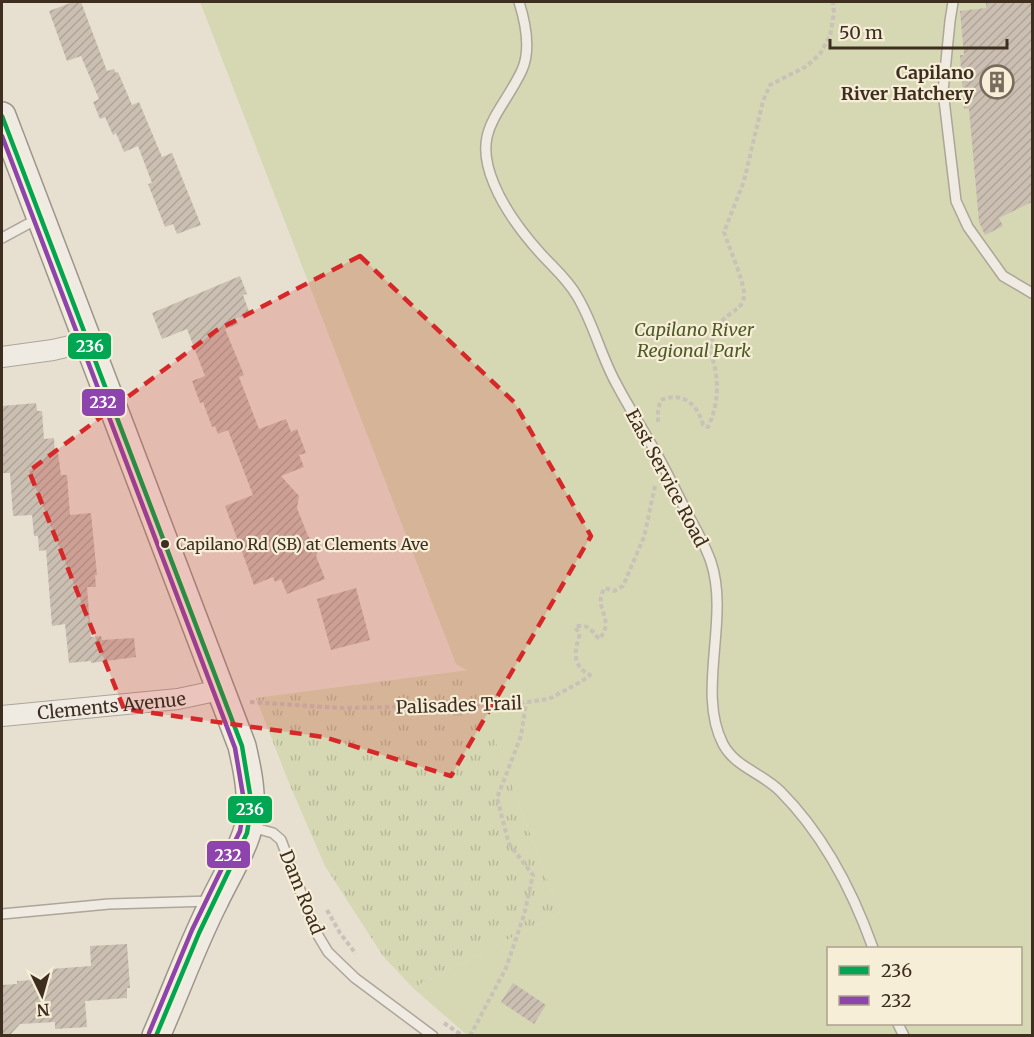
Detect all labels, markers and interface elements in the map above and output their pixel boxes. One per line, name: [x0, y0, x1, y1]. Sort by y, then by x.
scale bar: [830, 12, 1007, 50]
text: 50 m: [839, 21, 883, 44]
place label: Capilano River Hatchery: [841, 61, 974, 105]
building icon: Capilano River Hatchery: [979, 64, 1015, 100]
park label: Capilano River Regional Park: [634, 318, 755, 362]
line badge: 236: [67, 332, 112, 360]
text: 236: [76, 336, 104, 356]
line badge: 232: [81, 388, 126, 417]
text: 232: [89, 392, 117, 412]
street label: East Service Road: [621, 405, 713, 551]
place label: Capilano Rd (SB) at Clements Ave: [176, 534, 428, 554]
marker: Capilano Rd (SB) at Clements Ave: [159, 538, 171, 550]
street label: Clements Avenue: [36, 686, 188, 724]
street label: Palisades Trail: [395, 691, 523, 719]
line badge: 236: [227, 795, 273, 824]
text: 236: [236, 799, 264, 819]
line badge: 232: [206, 840, 251, 869]
text: 232: [214, 845, 242, 865]
street label: Dam Road: [275, 846, 329, 938]
legend: [827, 947, 1022, 1025]
text: 236: [881, 959, 912, 982]
north arrow: [12, 965, 72, 1025]
text: 232: [881, 989, 911, 1012]
text: N: [36, 999, 50, 1020]

